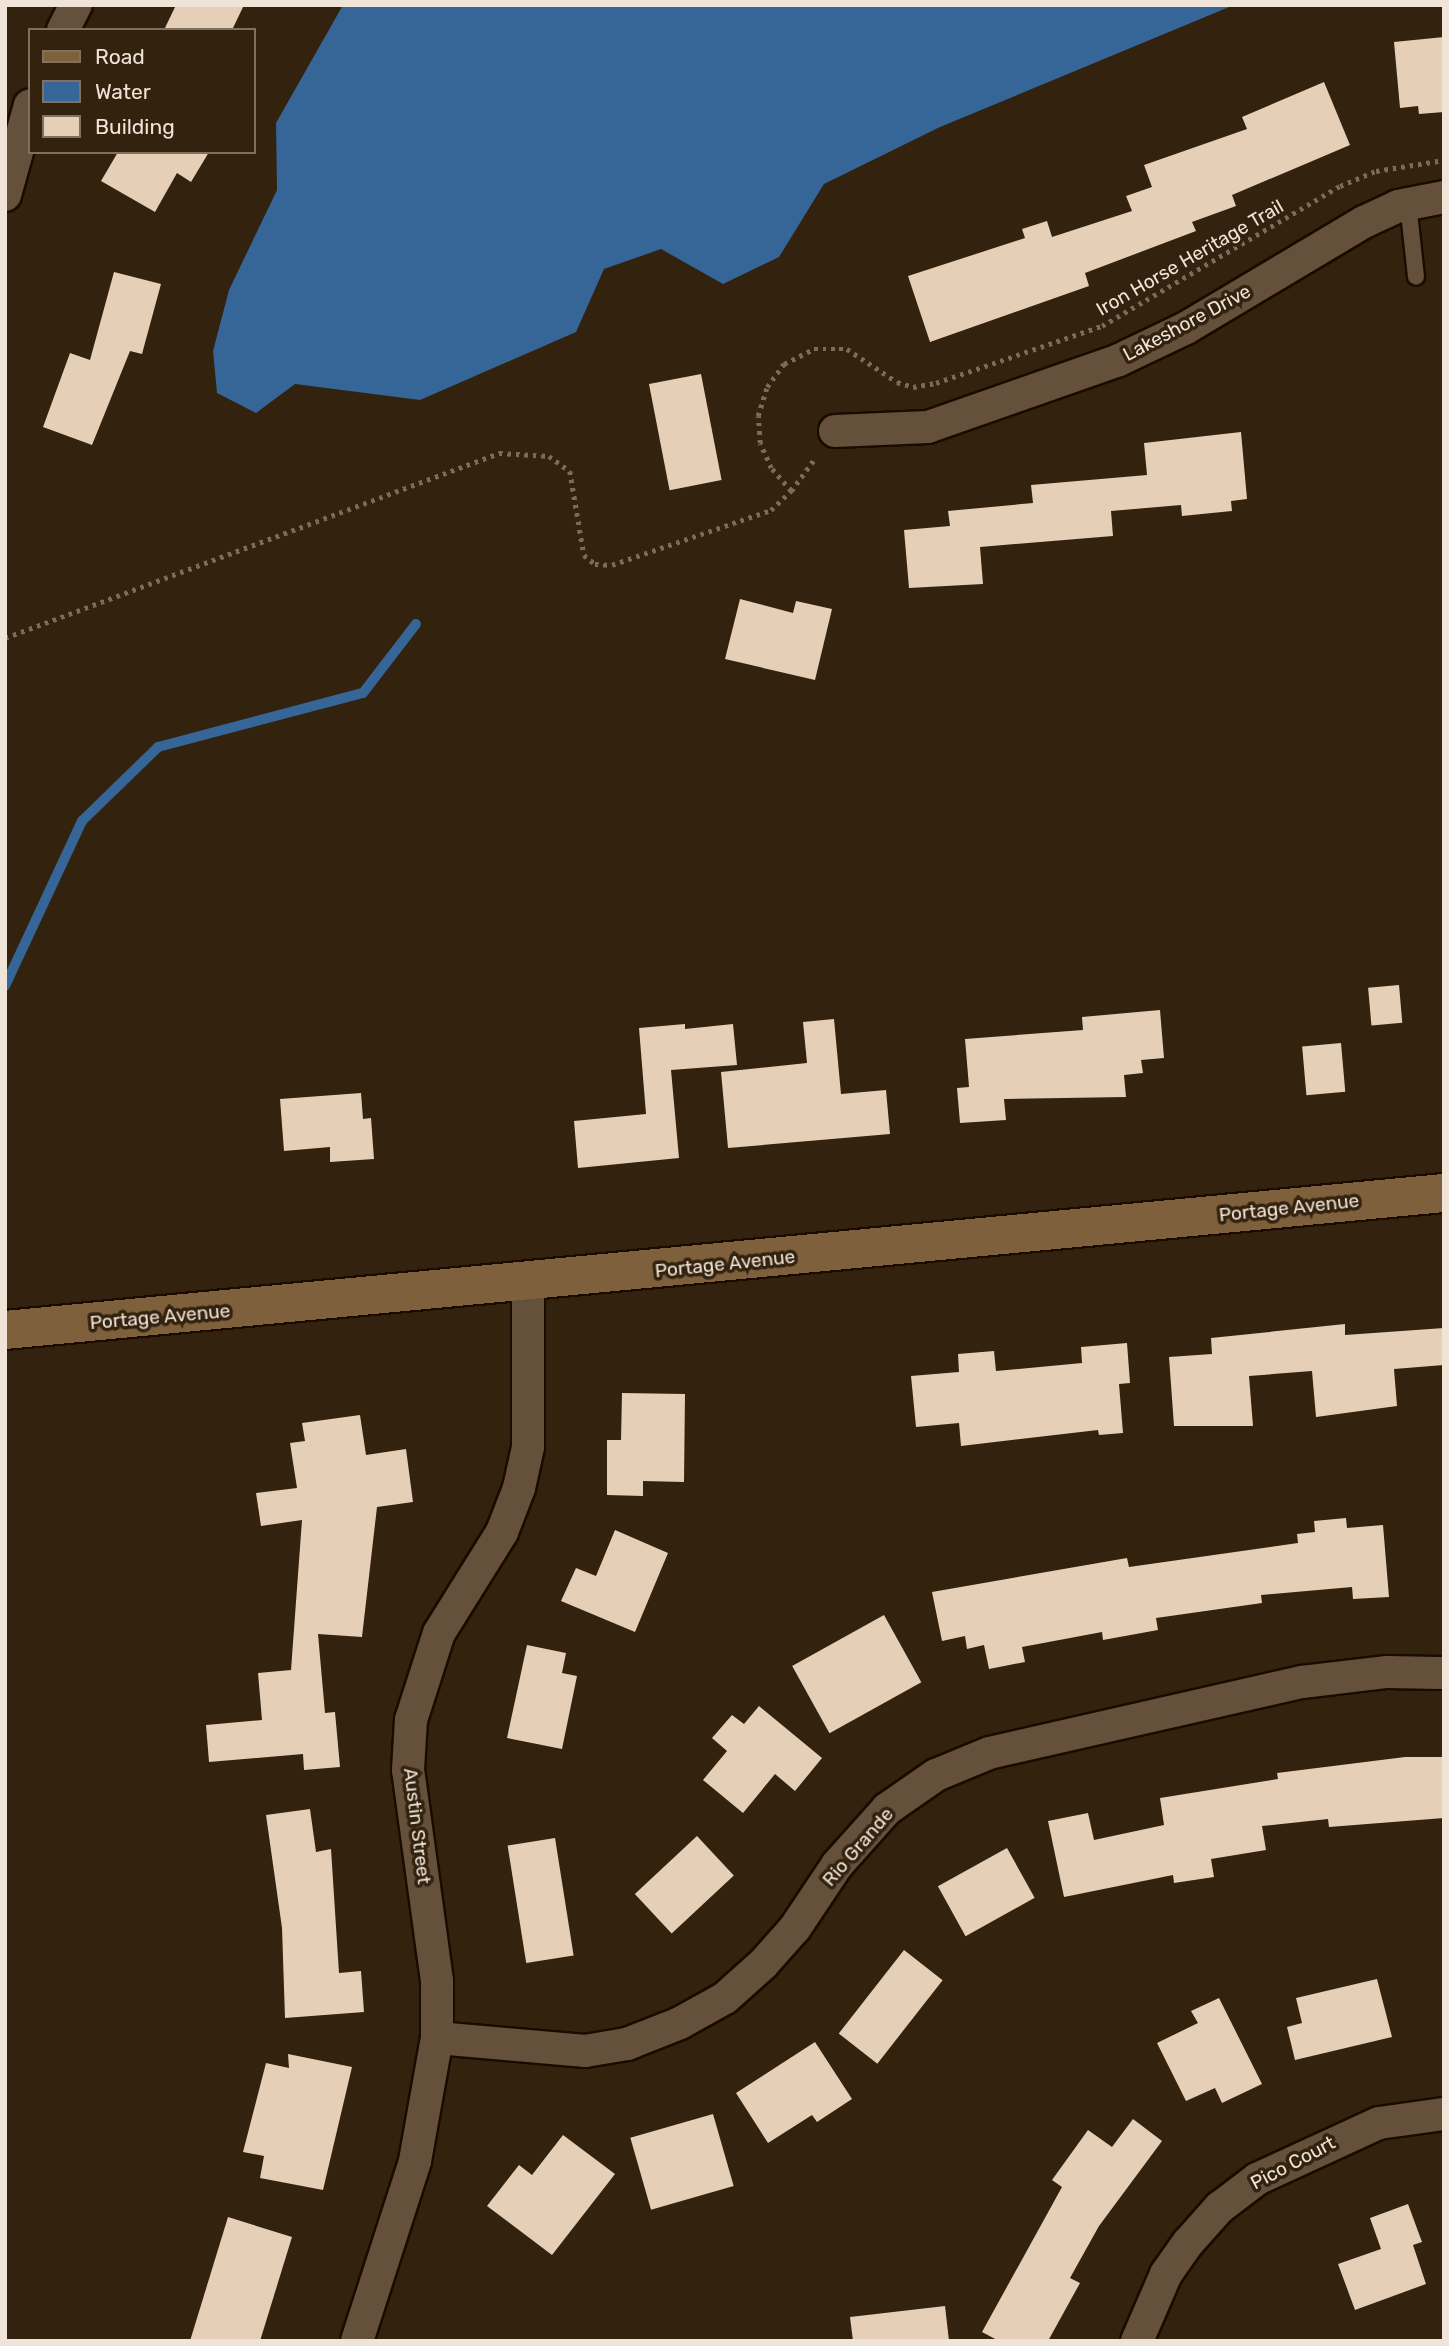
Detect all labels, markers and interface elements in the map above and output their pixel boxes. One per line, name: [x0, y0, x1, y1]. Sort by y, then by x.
legend: [28, 28, 256, 154]
text: Road: [95, 44, 145, 69]
text: Water: [95, 79, 151, 104]
text: Building: [95, 114, 175, 139]
street label: Iron Horse Heritage Trail: [1092, 195, 1288, 321]
street label: Lakeshore Drive: [1119, 280, 1255, 366]
street label: Portage Avenue: [1218, 1189, 1360, 1227]
street label: Portage Avenue: [654, 1245, 796, 1283]
street label: Portage Avenue: [89, 1299, 231, 1335]
street label: Austin Street: [399, 1767, 435, 1885]
street label: Rio Grande: [818, 1803, 898, 1891]
street label: Pico Court: [1247, 2131, 1339, 2195]

